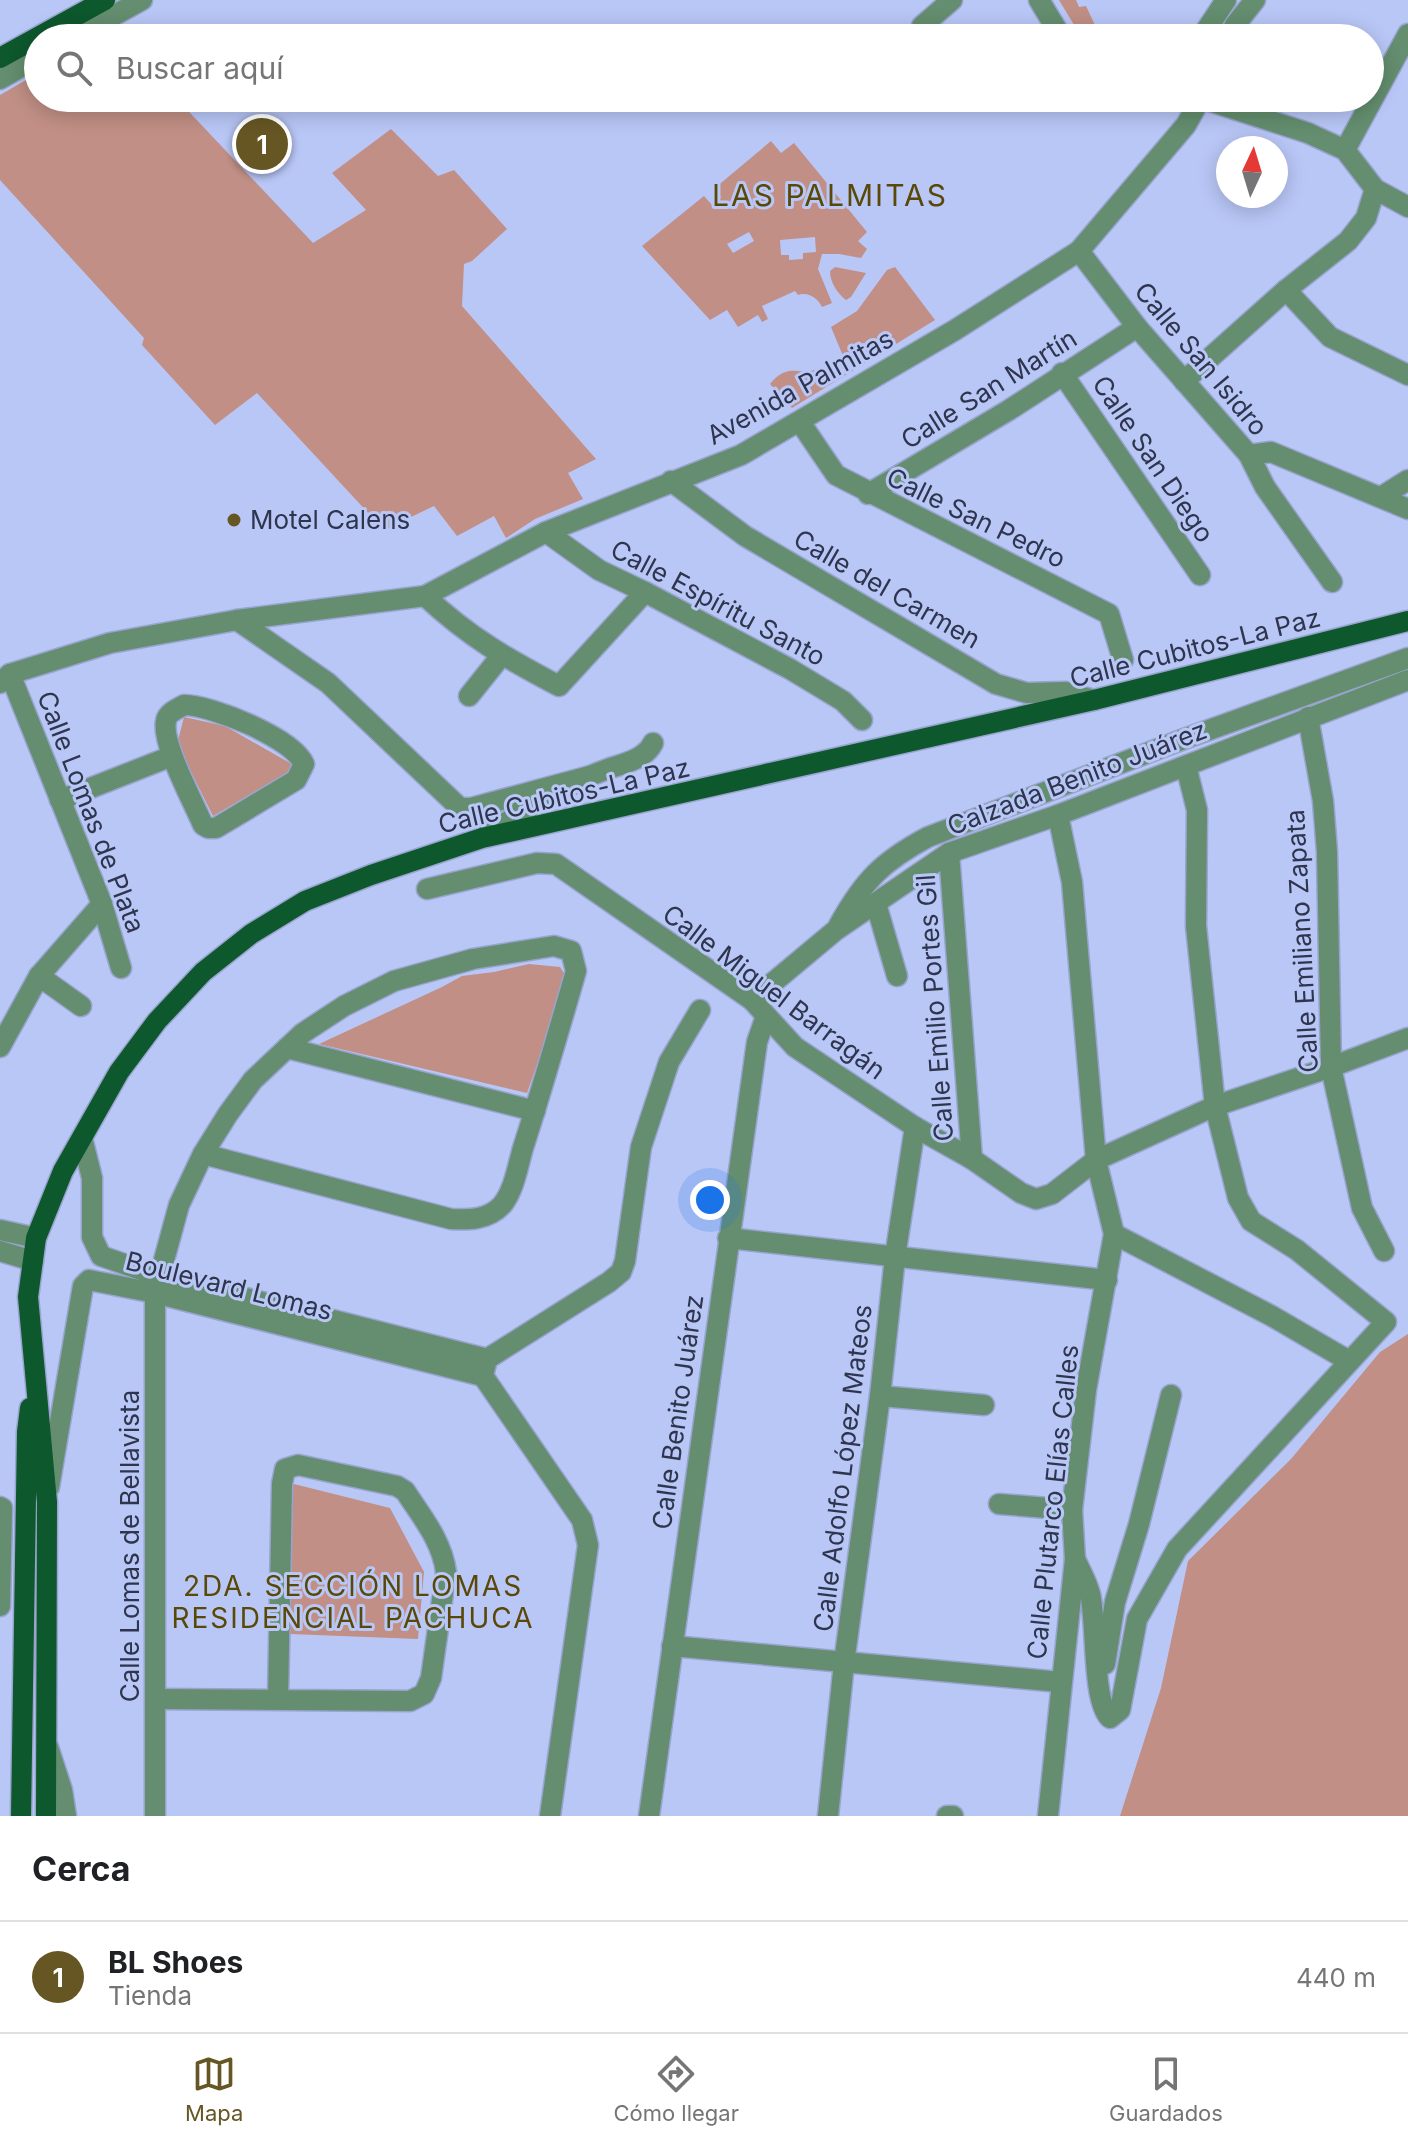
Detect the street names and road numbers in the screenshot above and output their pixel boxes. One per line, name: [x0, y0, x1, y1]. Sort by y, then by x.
street label: Calle San Isidro: [1128, 276, 1274, 442]
street label: Avenida Palmitas: [701, 322, 898, 451]
street label: Calle San Martín: [895, 322, 1082, 455]
street label: Calle San Diego: [1086, 369, 1221, 548]
street label: Calle San Pedro: [882, 461, 1071, 574]
street label: Calle del Carmen: [788, 523, 986, 655]
street label: Calle Espíritu Santo: [606, 533, 831, 672]
street label: Calle Cubitos-La Paz: [1066, 601, 1323, 694]
street label: Calle Lomas de Plata: [31, 687, 152, 937]
street label: Calzada Benito Juárez: [943, 714, 1211, 841]
street label: Calle Cubitos-La Paz: [435, 752, 693, 840]
street label: Calle Emiliano Zapata: [1279, 809, 1324, 1074]
street label: Calle Emilio Portes Gil: [910, 874, 959, 1143]
street label: Calle Miguel Barragán: [657, 898, 892, 1085]
street label: Boulevard Lomas: [123, 1245, 336, 1326]
street label: Calle Benito Juárez: [646, 1292, 709, 1531]
street label: Calle Adolfo López Mateos: [807, 1302, 878, 1633]
street label: Calle Plutarco Elías Calles: [1021, 1343, 1084, 1661]
street label: Calle Lomas de Bellavista: [114, 1390, 145, 1702]

